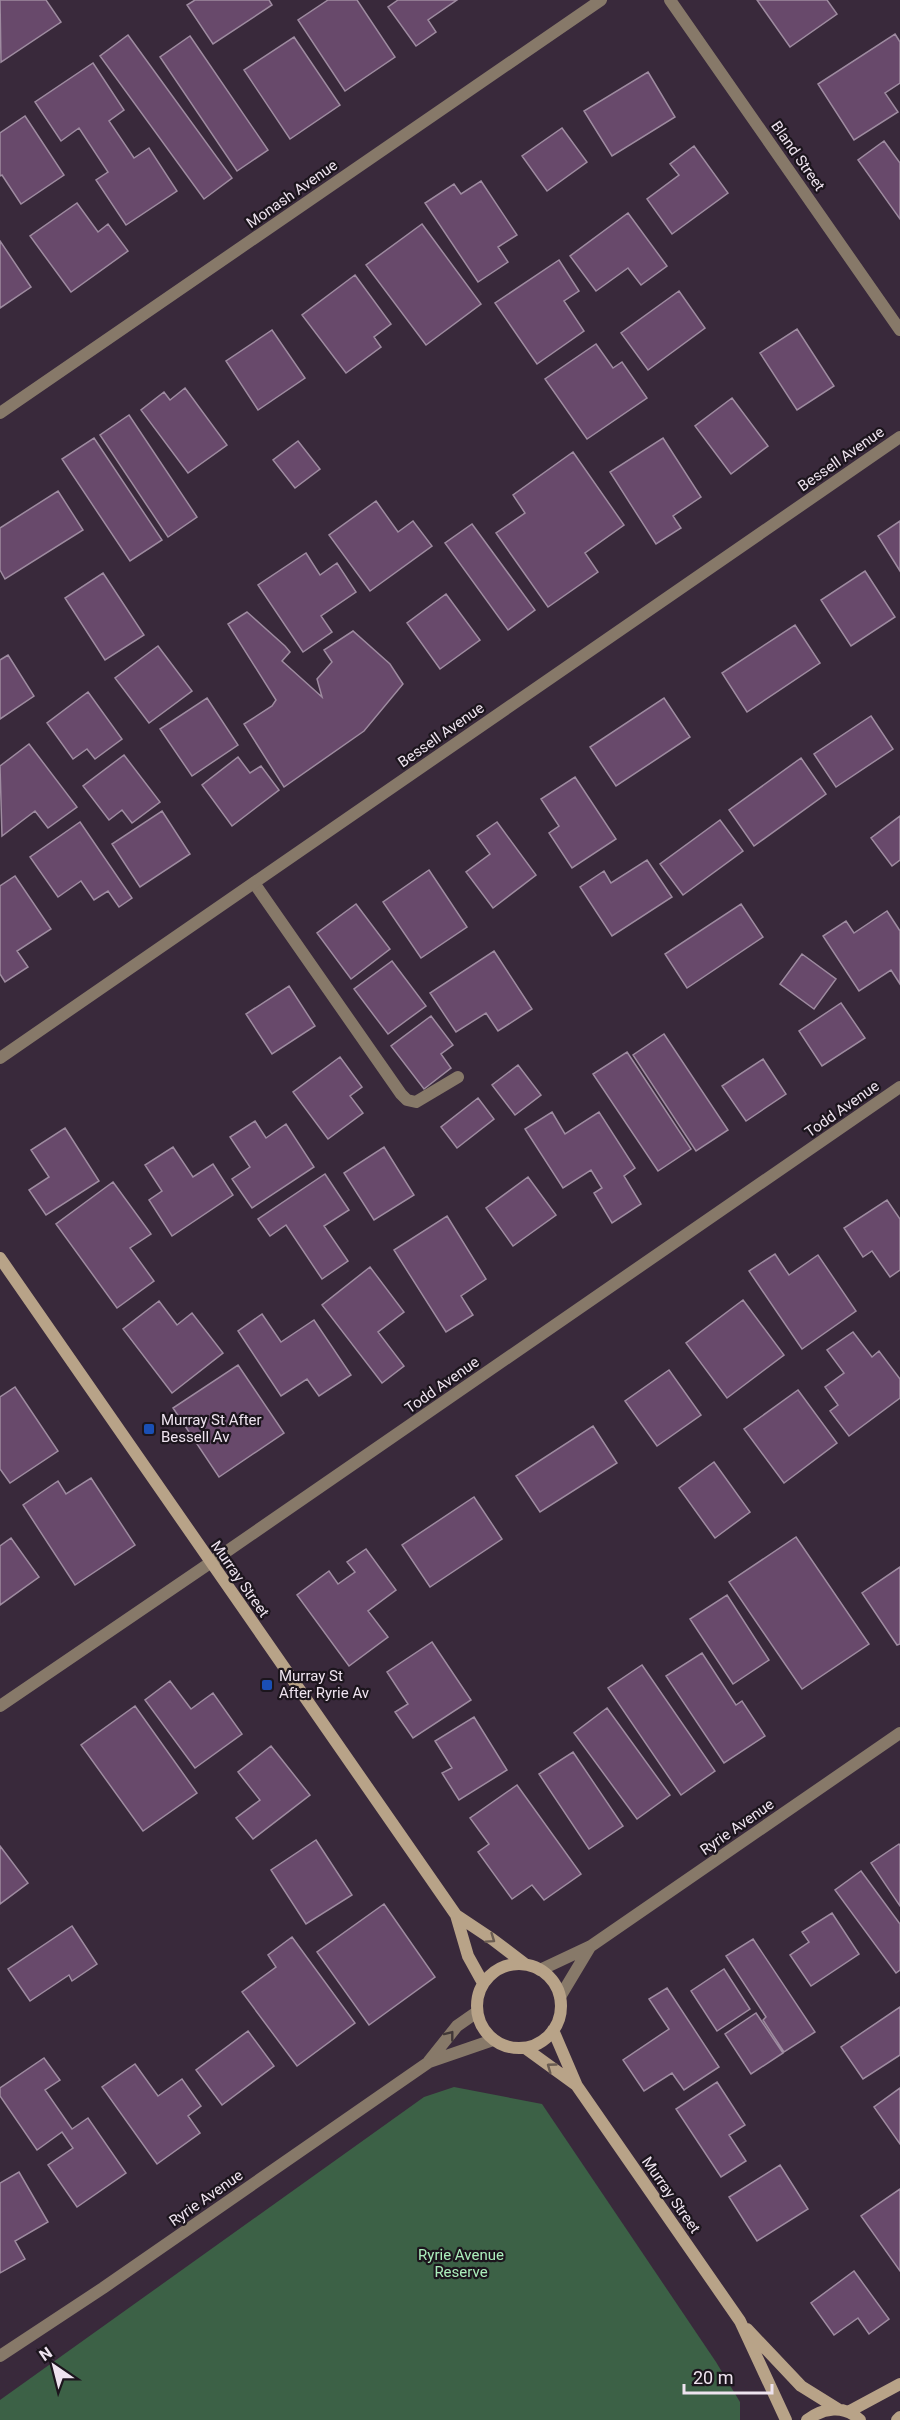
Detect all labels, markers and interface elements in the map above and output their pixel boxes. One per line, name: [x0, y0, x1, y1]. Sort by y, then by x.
street label: Bland Street: [767, 118, 829, 194]
street label: Monash Avenue: [243, 156, 341, 232]
street label: Bessell Avenue: [795, 423, 887, 495]
street label: Bessell Avenue: [395, 699, 487, 771]
street label: Todd Avenue: [801, 1077, 883, 1141]
street label: Todd Avenue: [401, 1353, 483, 1417]
place label: Murray St After Bessell Av: [161, 1411, 262, 1446]
marker: Murray St After Bessell Av: [142, 1422, 156, 1436]
street label: Murray Street: [207, 1537, 273, 1621]
place label: Murray St After Ryrie Av: [279, 1667, 369, 1702]
marker: Murray St After Ryrie Av: [260, 1678, 274, 1692]
street label: Ryrie Avenue: [697, 1795, 777, 1859]
one-way arrow: [485, 1931, 496, 1942]
one-way arrow: [443, 2030, 454, 2041]
one-way arrow: [547, 2063, 558, 2074]
street label: Murray Street: [638, 2153, 704, 2237]
street label: Ryrie Avenue: [166, 2166, 246, 2230]
park label: Ryrie Avenue Reserve: [418, 2246, 504, 2281]
north arrow: [24, 2336, 84, 2396]
text: N: [36, 2343, 56, 2365]
scale bar: [684, 2357, 772, 2395]
text: 20 m: [693, 2367, 733, 2388]

